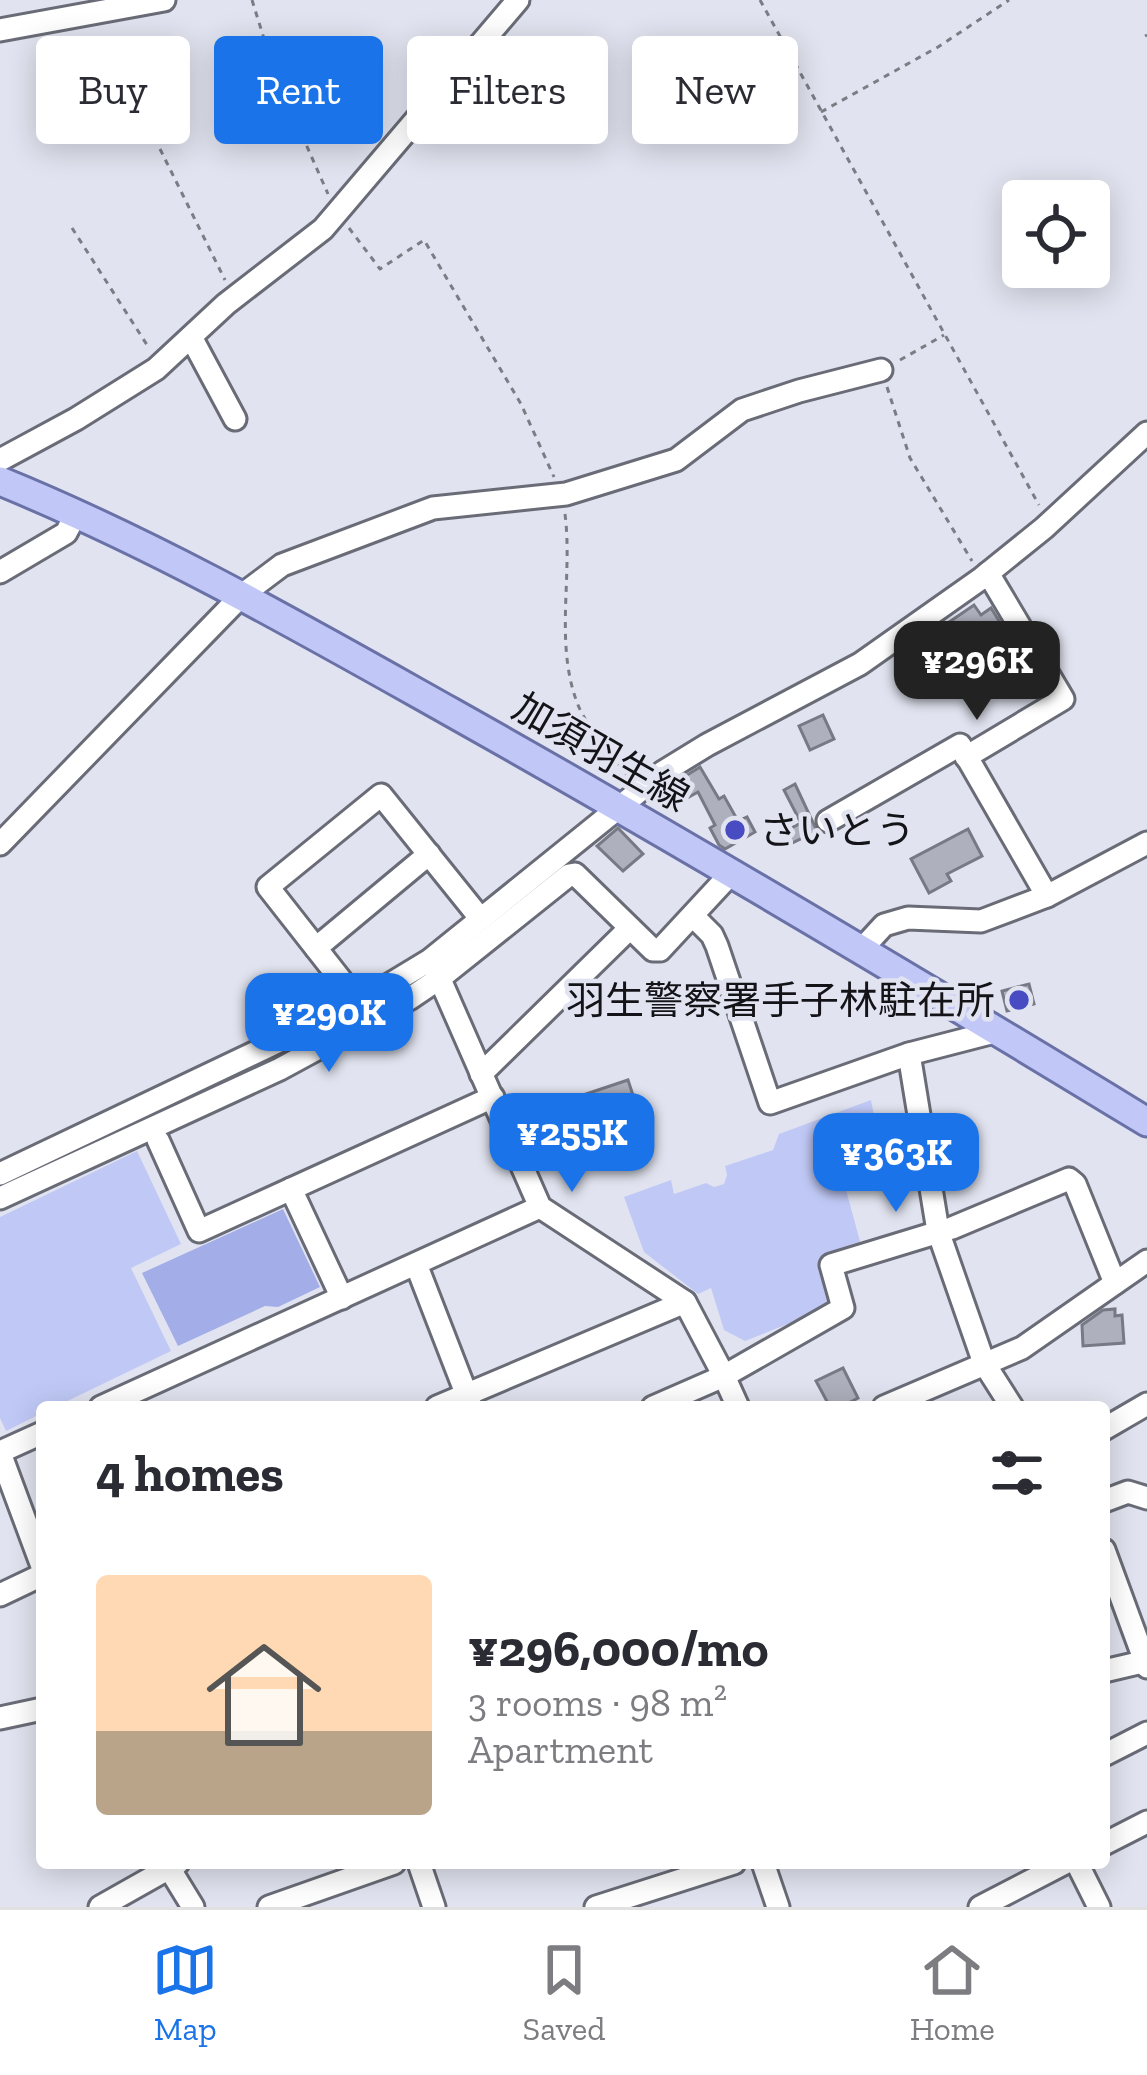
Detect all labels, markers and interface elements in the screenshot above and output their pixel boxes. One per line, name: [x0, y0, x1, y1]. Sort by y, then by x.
chip: Buy: [36, 36, 190, 144]
chip: Rent: [214, 36, 383, 144]
chip: Filters: [407, 36, 608, 144]
chip: New: [632, 36, 798, 144]
map controls: [1002, 180, 1110, 288]
button: locate: [1002, 180, 1110, 288]
pin: ¥296K: [893, 621, 1061, 723]
text: ¥296K: [921, 636, 1033, 683]
street label: 加須羽生線: [505, 683, 697, 821]
place label: さいとう: [759, 807, 915, 854]
marker: さいとう: [722, 817, 748, 843]
pin: ¥290K: [245, 973, 413, 1075]
place label: 羽生警察署手子林駐在所: [566, 977, 995, 1024]
marker: 羽生警察署手子林駐在所: [1006, 987, 1032, 1013]
text: ¥290K: [272, 988, 386, 1035]
pin: ¥255K: [488, 1093, 656, 1195]
text: ¥255K: [516, 1108, 628, 1155]
pin: ¥363K: [812, 1113, 980, 1215]
text: ¥363K: [840, 1128, 952, 1175]
icon: filters: [984, 1440, 1050, 1506]
text: 4 homes: [96, 1443, 284, 1504]
text: ¥296,000/mo: [468, 1618, 768, 1679]
icon: home: [192, 1623, 336, 1767]
text: 3 rooms · 98 m²: [468, 1679, 727, 1726]
text: Apartment: [468, 1726, 653, 1773]
tab: Map: [152, 1937, 218, 2048]
tab: Saved: [523, 1937, 605, 2048]
tab: Home: [910, 1937, 995, 2048]

